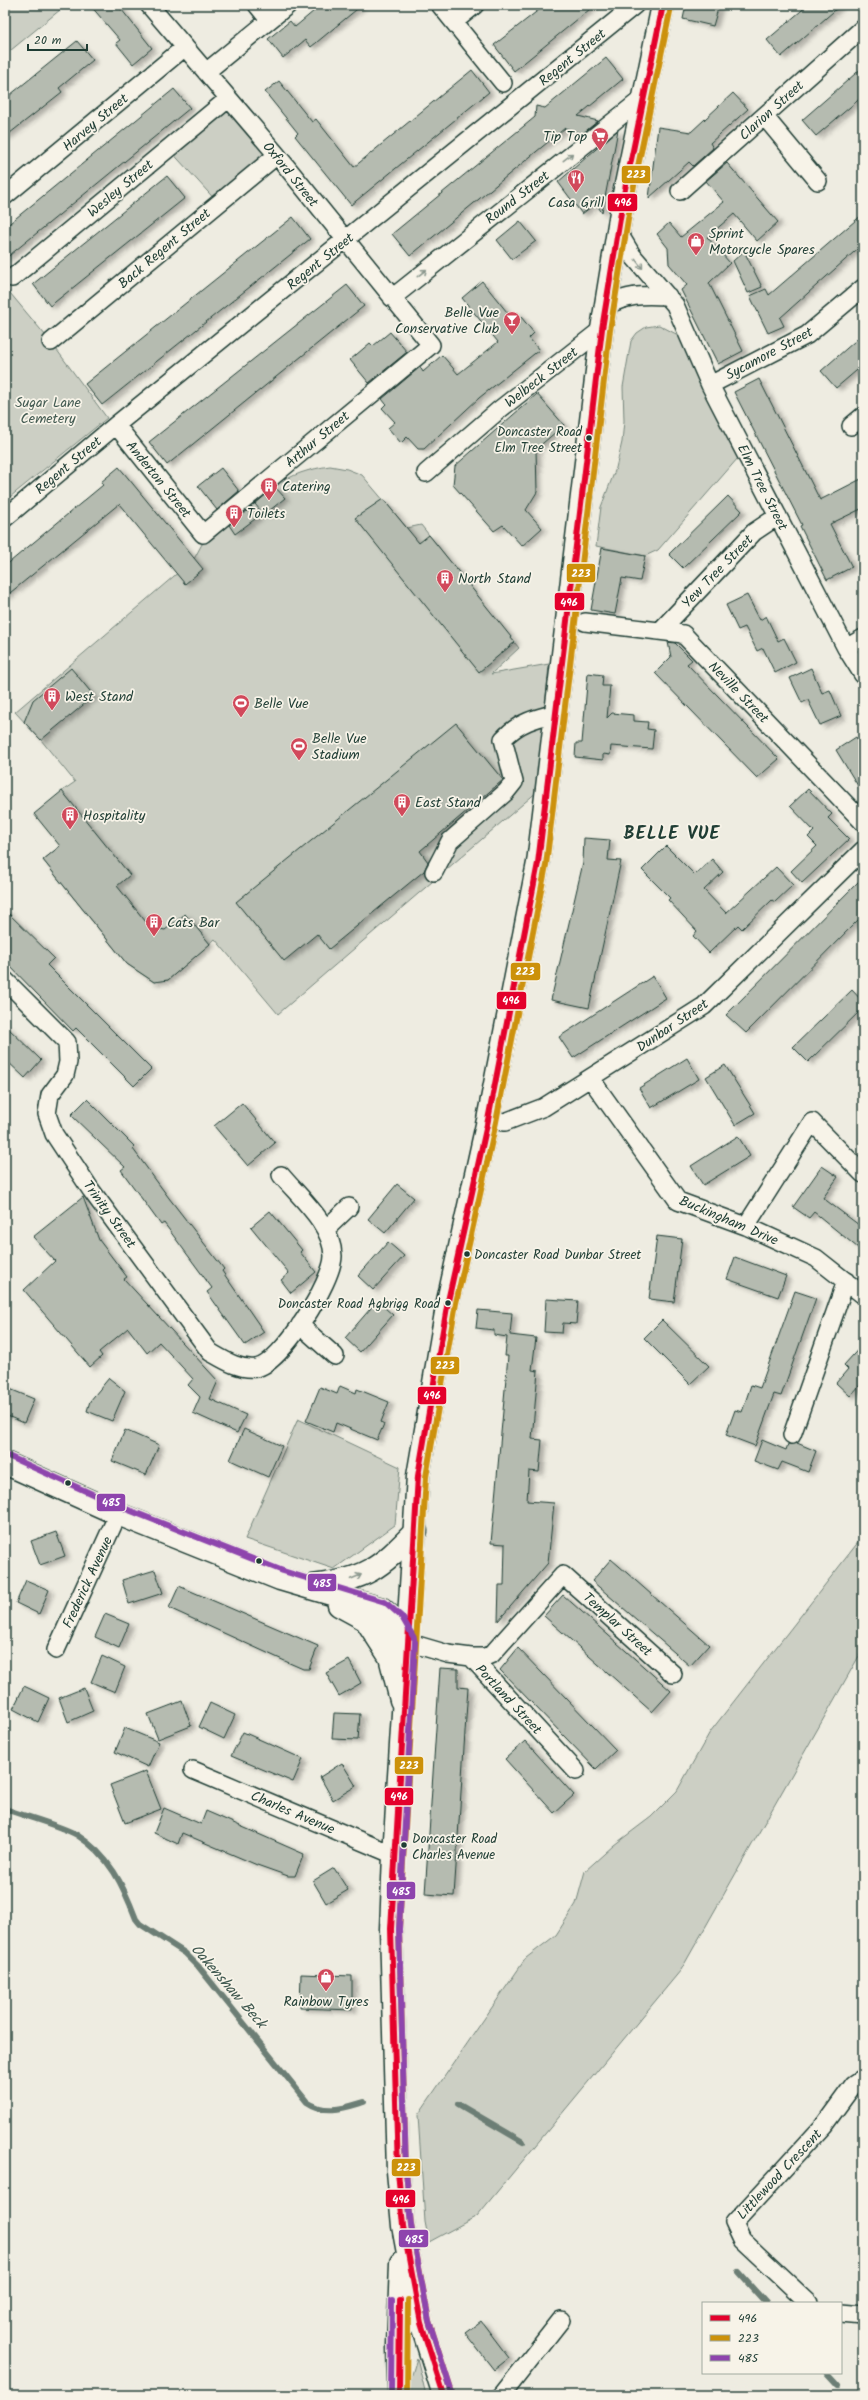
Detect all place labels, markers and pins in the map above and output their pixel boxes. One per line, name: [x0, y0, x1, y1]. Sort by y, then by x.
place label: Tip Top: [543, 126, 587, 148]
supermarket icon: Tip Top: [590, 126, 610, 151]
restaurant icon: Casa Grill: [566, 168, 586, 193]
place label: Casa Grill: [548, 192, 605, 214]
place label: Sprint Motorcycle Spares: [709, 223, 815, 261]
shop icon: Sprint Motorcycle Spares: [686, 231, 706, 256]
place label: Belle Vue Conservative Club: [395, 302, 500, 340]
bar icon: Belle Vue Conservative Club: [502, 310, 522, 335]
place label: Doncaster Road Elm Tree Street: [495, 422, 583, 459]
marker: Doncaster Road Elm Tree Street: [584, 433, 594, 443]
building icon: Catering: [259, 476, 279, 501]
place label: Catering: [282, 476, 331, 498]
building icon: Toilets: [224, 503, 244, 528]
place label: Toilets: [247, 503, 285, 525]
building icon: North Stand: [435, 568, 455, 593]
place label: North Stand: [458, 568, 532, 590]
building icon: West Stand: [42, 686, 62, 711]
place label: West Stand: [65, 686, 134, 708]
sports icon: Belle Vue: [231, 693, 251, 718]
place label: Belle Vue: [254, 693, 309, 715]
place label: Belle Vue Stadium: [312, 728, 367, 766]
sports icon: Belle Vue Stadium: [289, 736, 309, 761]
building icon: East Stand: [392, 792, 412, 817]
place label: East Stand: [415, 792, 482, 814]
building icon: Hospitality: [60, 805, 80, 830]
place label: Hospitality: [83, 805, 146, 827]
building icon: Cats Bar: [144, 912, 164, 937]
place label: Cats Bar: [167, 912, 220, 934]
place label: Doncaster Road Dunbar Street: [474, 1245, 642, 1266]
marker: Doncaster Road Dunbar Street: [462, 1249, 472, 1259]
place label: Doncaster Road Agbrigg Road: [278, 1294, 441, 1315]
marker: Doncaster Road Agbrigg Road: [443, 1298, 453, 1308]
unlabelled marker: [63, 1478, 73, 1488]
unlabelled marker: [254, 1556, 264, 1566]
place label: Doncaster Road Charles Avenue: [412, 1829, 498, 1866]
marker: Doncaster Road Charles Avenue: [399, 1840, 409, 1850]
shop icon: Rainbow Tyres: [316, 1967, 336, 1992]
place label: Rainbow Tyres: [283, 1991, 369, 2013]

